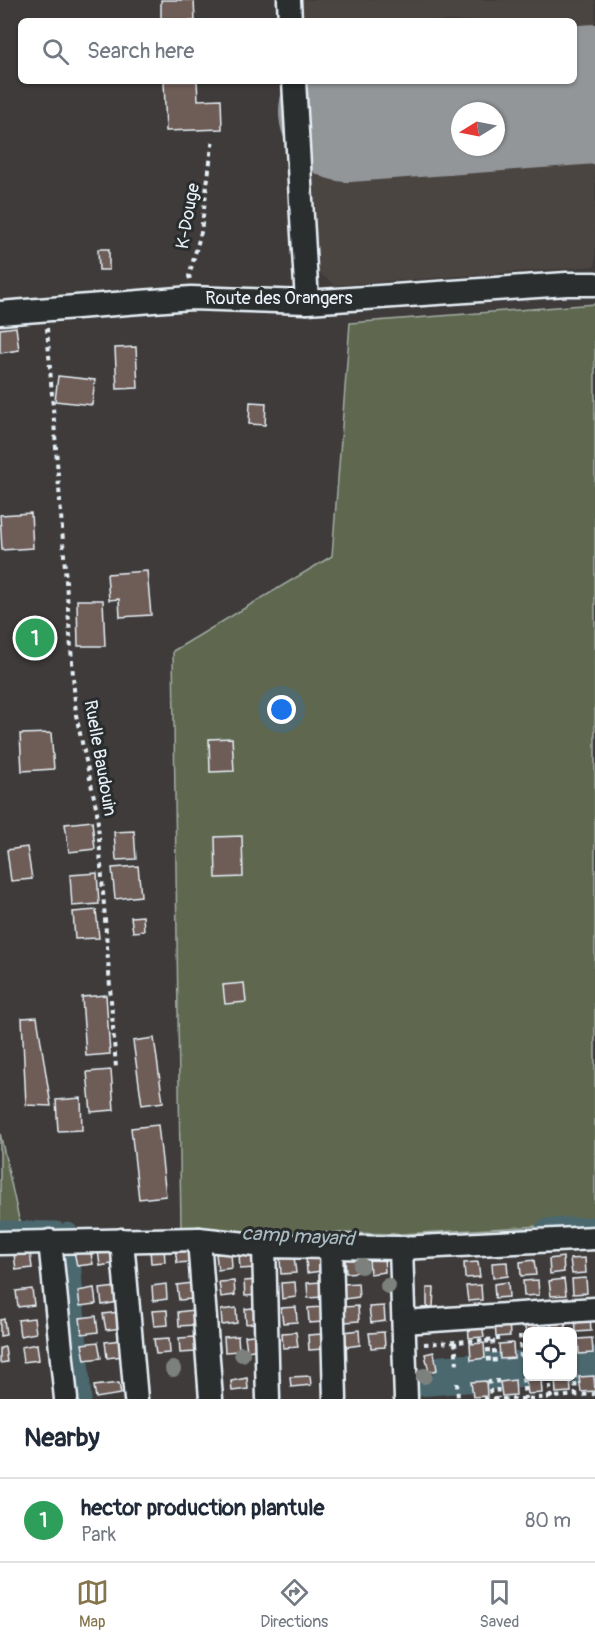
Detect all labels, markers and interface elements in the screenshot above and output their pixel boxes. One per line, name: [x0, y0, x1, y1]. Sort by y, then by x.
search box: [18, 18, 577, 84]
icon: search: [39, 35, 72, 68]
text: Search here: [87, 37, 194, 65]
north arrow: [451, 102, 505, 156]
street label: K-Douge: [171, 181, 205, 251]
street label: Route des Orangers: [205, 287, 353, 310]
pin: 1: [15, 616, 54, 660]
your location: [267, 695, 296, 724]
street label: Ruelle Baudouin: [78, 698, 122, 818]
water label: camp mayard: [241, 1221, 357, 1252]
map controls: [523, 1327, 577, 1381]
button: locate: [523, 1327, 577, 1381]
text: Nearby: [24, 1422, 100, 1454]
text: hector production plantule: [81, 1494, 324, 1522]
text: 1: [40, 1508, 47, 1533]
text: 80 m: [525, 1508, 571, 1533]
text: Park: [81, 1522, 116, 1547]
tab: Map: [76, 1576, 109, 1632]
tab: Directions: [260, 1576, 328, 1632]
tab: Saved: [480, 1576, 519, 1632]

